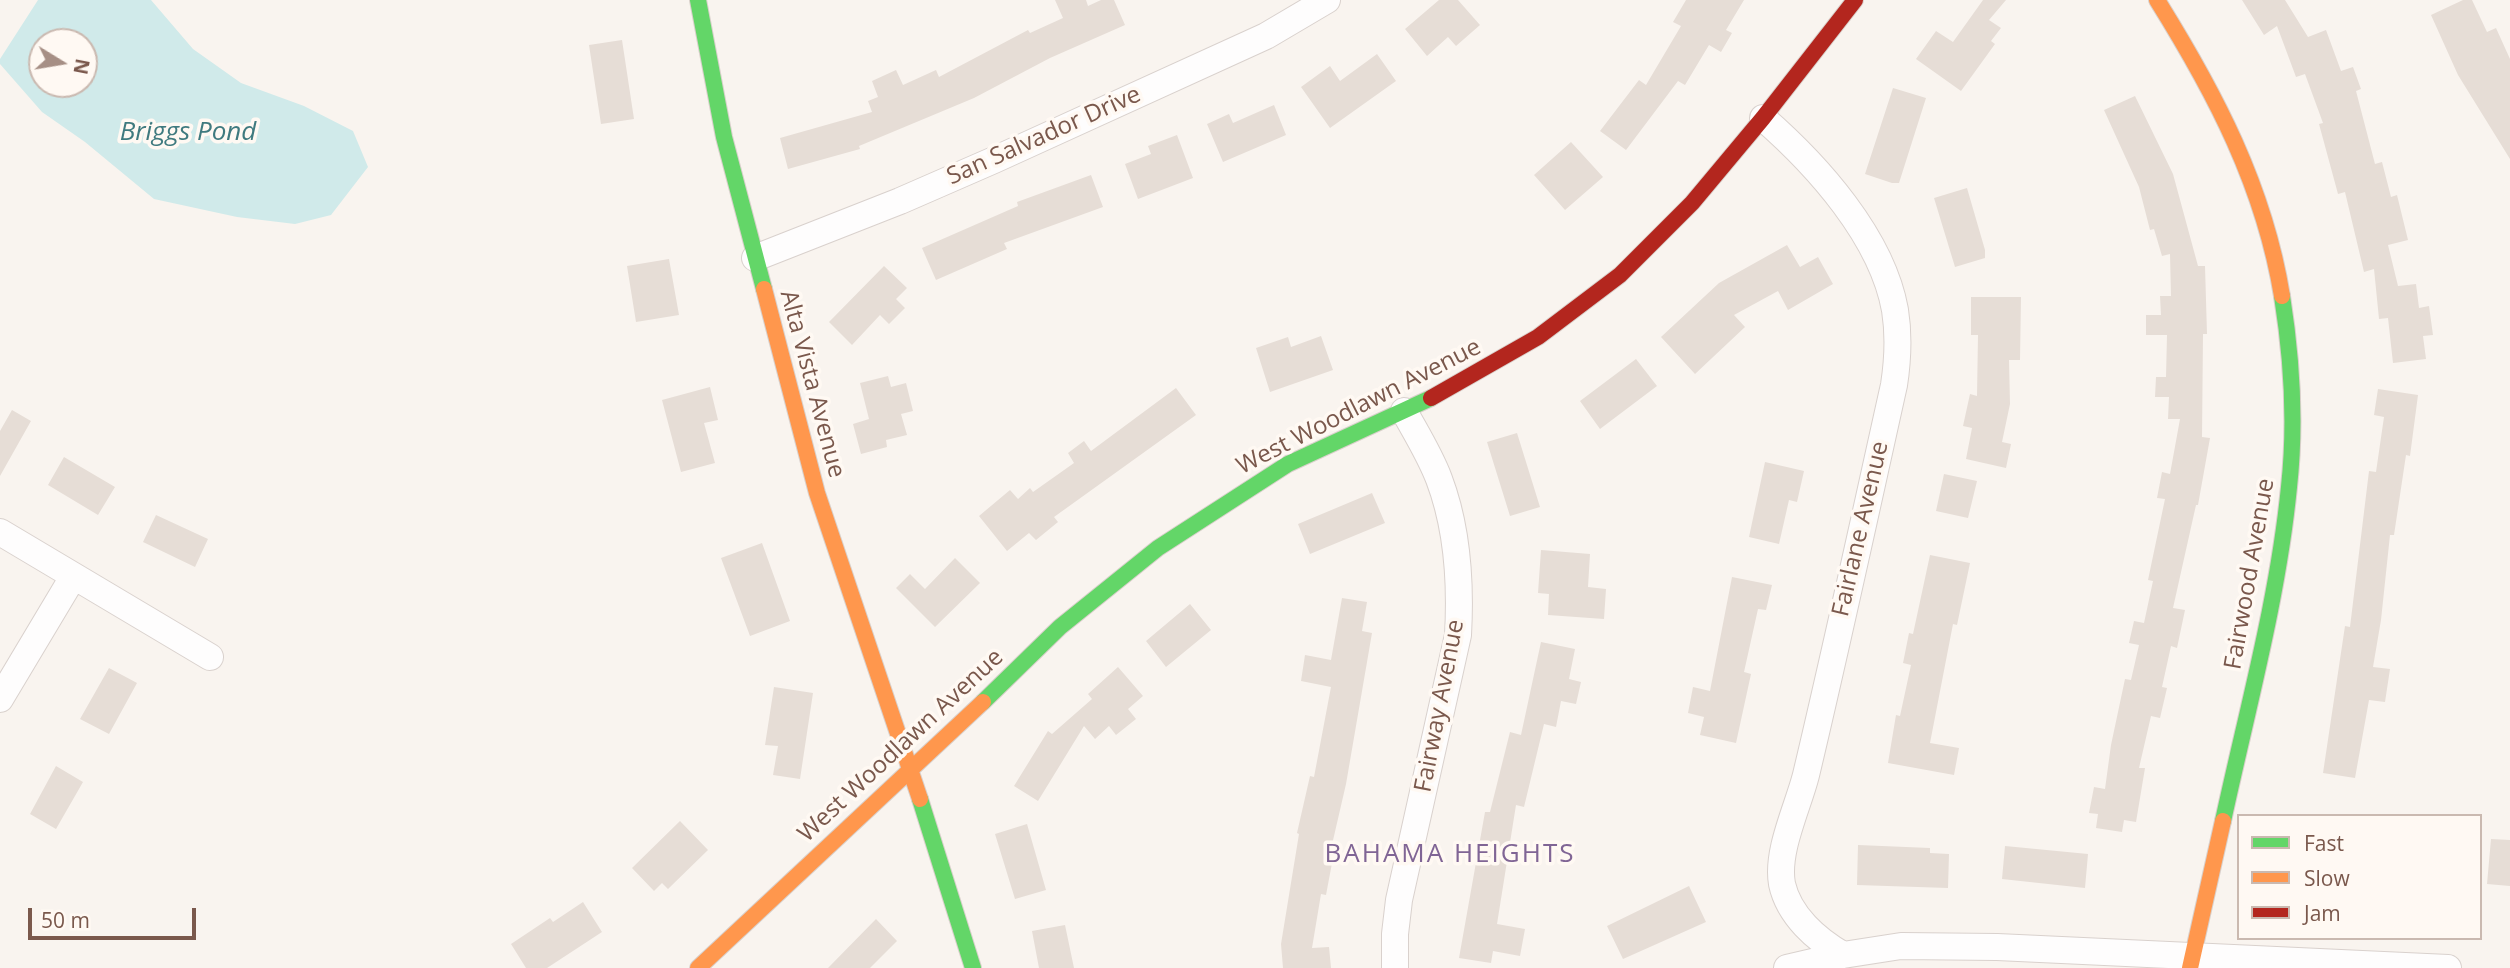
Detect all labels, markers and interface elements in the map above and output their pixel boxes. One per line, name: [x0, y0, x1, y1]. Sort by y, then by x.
north arrow: [28, 28, 98, 98]
text: N: [67, 57, 96, 77]
street label: San Salvador Drive: [943, 80, 1145, 192]
water label: Briggs Pond: [120, 117, 256, 149]
street label: Alta Vista Avenue: [773, 287, 851, 481]
street label: West Woodlawn Avenue: [1232, 333, 1486, 481]
street label: Fairlane Avenue: [1827, 439, 1895, 619]
street label: Fairwood Avenue: [2219, 476, 2281, 672]
street label: Fairway Avenue: [1409, 617, 1471, 795]
street label: West Woodlawn Avenue: [792, 643, 1010, 849]
legend: [2237, 814, 2482, 940]
text: Fast: [2304, 829, 2344, 857]
district label: BAHAMA HEIGHTS: [1326, 839, 1574, 871]
text: Slow: [2304, 864, 2350, 892]
scale bar: [32, 894, 200, 938]
text: Jam: [2304, 899, 2341, 927]
text: 50 m: [41, 906, 90, 934]

